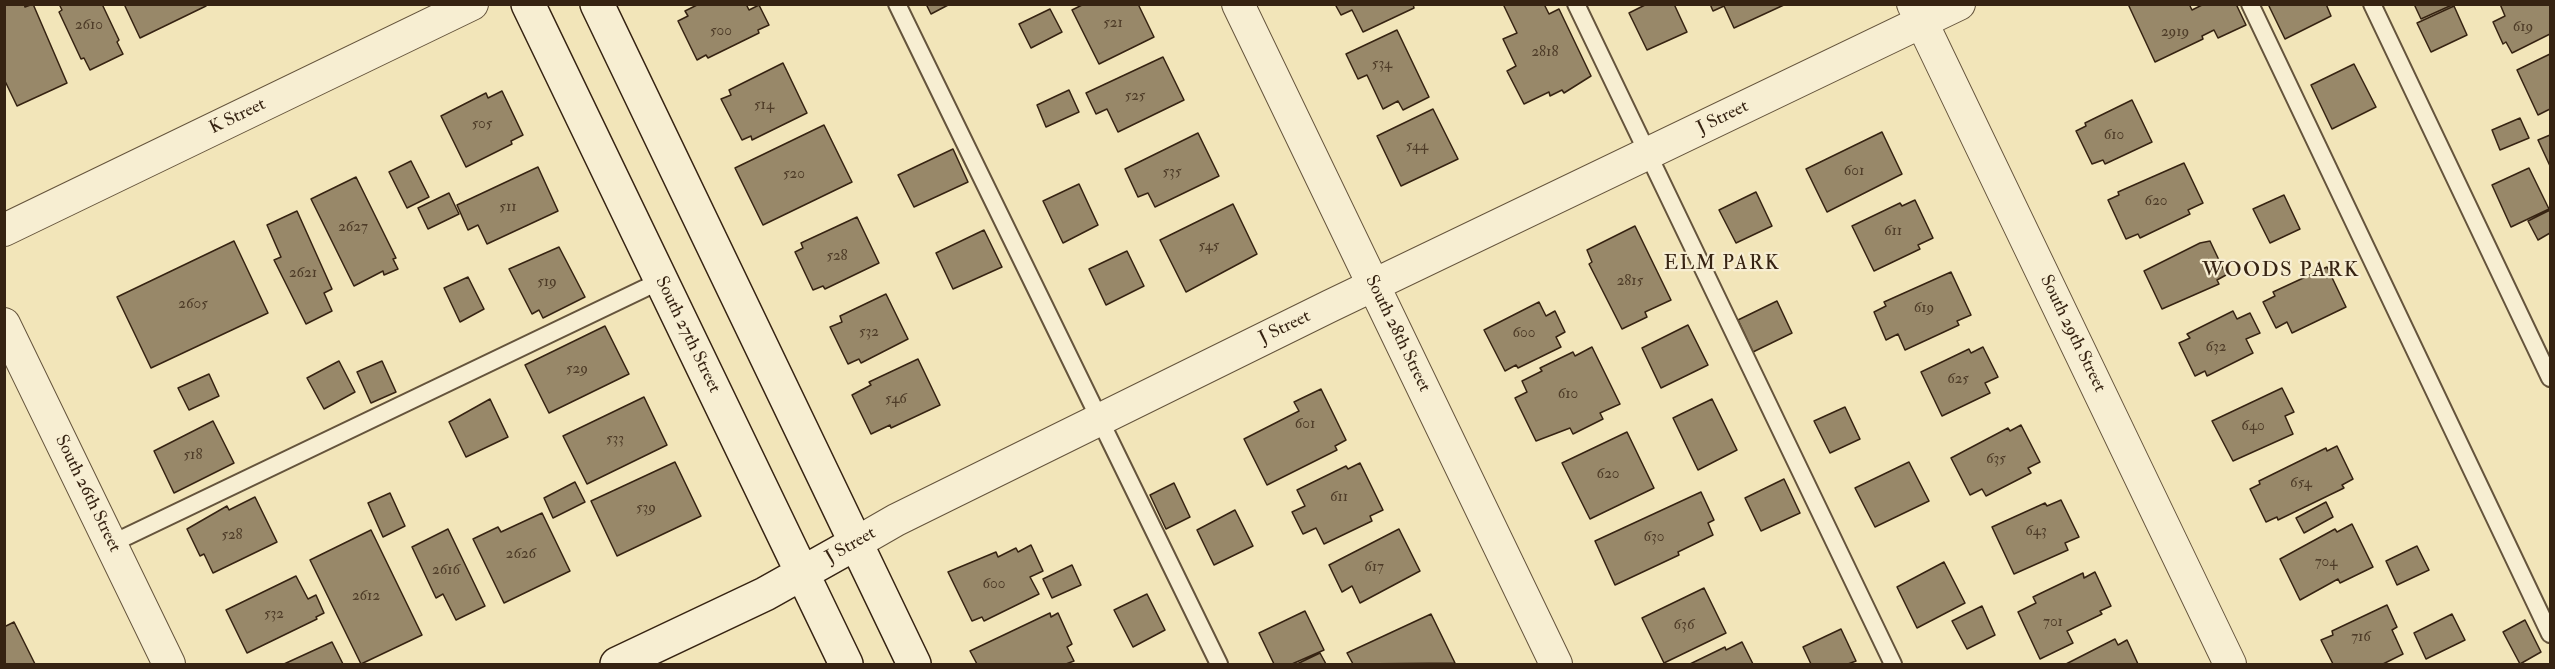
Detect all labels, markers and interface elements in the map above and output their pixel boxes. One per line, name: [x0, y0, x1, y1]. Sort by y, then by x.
house number: 521: [1103, 15, 1123, 33]
house number: 2610: [75, 17, 103, 35]
house number: 619: [2513, 19, 2533, 37]
house number: 500: [710, 23, 732, 41]
house number: 2919: [2161, 24, 2189, 42]
house number: 2818: [1531, 44, 1559, 62]
house number: 534: [1372, 56, 1392, 74]
house number: 525: [1125, 88, 1145, 106]
street label: K Street: [206, 94, 270, 140]
street label: J Street: [1694, 96, 1752, 140]
house number: 514: [754, 97, 774, 115]
house number: 505: [472, 116, 492, 134]
house number: 610: [2104, 127, 2124, 145]
house number: 544: [1406, 138, 1428, 156]
house number: 601: [1844, 163, 1864, 181]
house number: 535: [1163, 164, 1181, 182]
house number: 520: [783, 166, 805, 184]
house number: 620: [2145, 193, 2167, 211]
house number: 511: [499, 199, 517, 217]
house number: 2627: [338, 219, 368, 237]
house number: 611: [1884, 223, 1902, 241]
house number: 545: [1199, 238, 1219, 256]
house number: 528: [826, 248, 848, 266]
district label: ELM PARK: [1664, 253, 1780, 277]
district label: WOODS PARK: [2202, 258, 2360, 284]
house number: 2621: [289, 265, 317, 283]
street label: South 28th Street: [1359, 272, 1435, 396]
street label: South 29th Street: [2034, 272, 2110, 396]
street label: South 27th Street: [650, 273, 724, 397]
house number: 2815: [1617, 273, 1643, 291]
house number: 519: [537, 274, 557, 292]
house number: 2605: [178, 296, 208, 314]
house number: 619: [1914, 300, 1934, 318]
street label: J Street: [1256, 306, 1314, 350]
house number: 532: [859, 324, 879, 342]
house number: 600: [1513, 325, 1535, 343]
house number: 632: [2206, 339, 2226, 357]
house number: 529: [566, 361, 588, 379]
house number: 625: [1947, 371, 1969, 389]
house number: 610: [1558, 386, 1578, 404]
house number: 546: [885, 391, 907, 409]
house number: 601: [1295, 416, 1315, 434]
house number: 640: [2241, 418, 2265, 436]
house number: 533: [606, 431, 624, 449]
street label: South 26th Street: [49, 432, 125, 556]
house number: 518: [184, 447, 202, 465]
house number: 635: [1986, 451, 2006, 469]
house number: 620: [1597, 466, 1619, 484]
house number: 654: [2290, 475, 2312, 493]
house number: 611: [1330, 489, 1348, 507]
house number: 539: [636, 500, 656, 518]
street label: J Street: [822, 523, 880, 569]
house number: 643: [2025, 523, 2047, 541]
house number: 528: [221, 527, 243, 545]
house number: 630: [1643, 529, 1665, 547]
house number: 2626: [506, 546, 536, 564]
house number: 704: [2315, 554, 2337, 572]
house number: 617: [1364, 559, 1384, 577]
house number: 2616: [432, 562, 460, 580]
house number: 600: [983, 576, 1005, 594]
house number: 2612: [352, 588, 380, 606]
house number: 532: [264, 606, 284, 624]
house number: 701: [2043, 614, 2063, 632]
house number: 636: [1674, 617, 1694, 635]
house number: 716: [2351, 629, 2371, 647]

